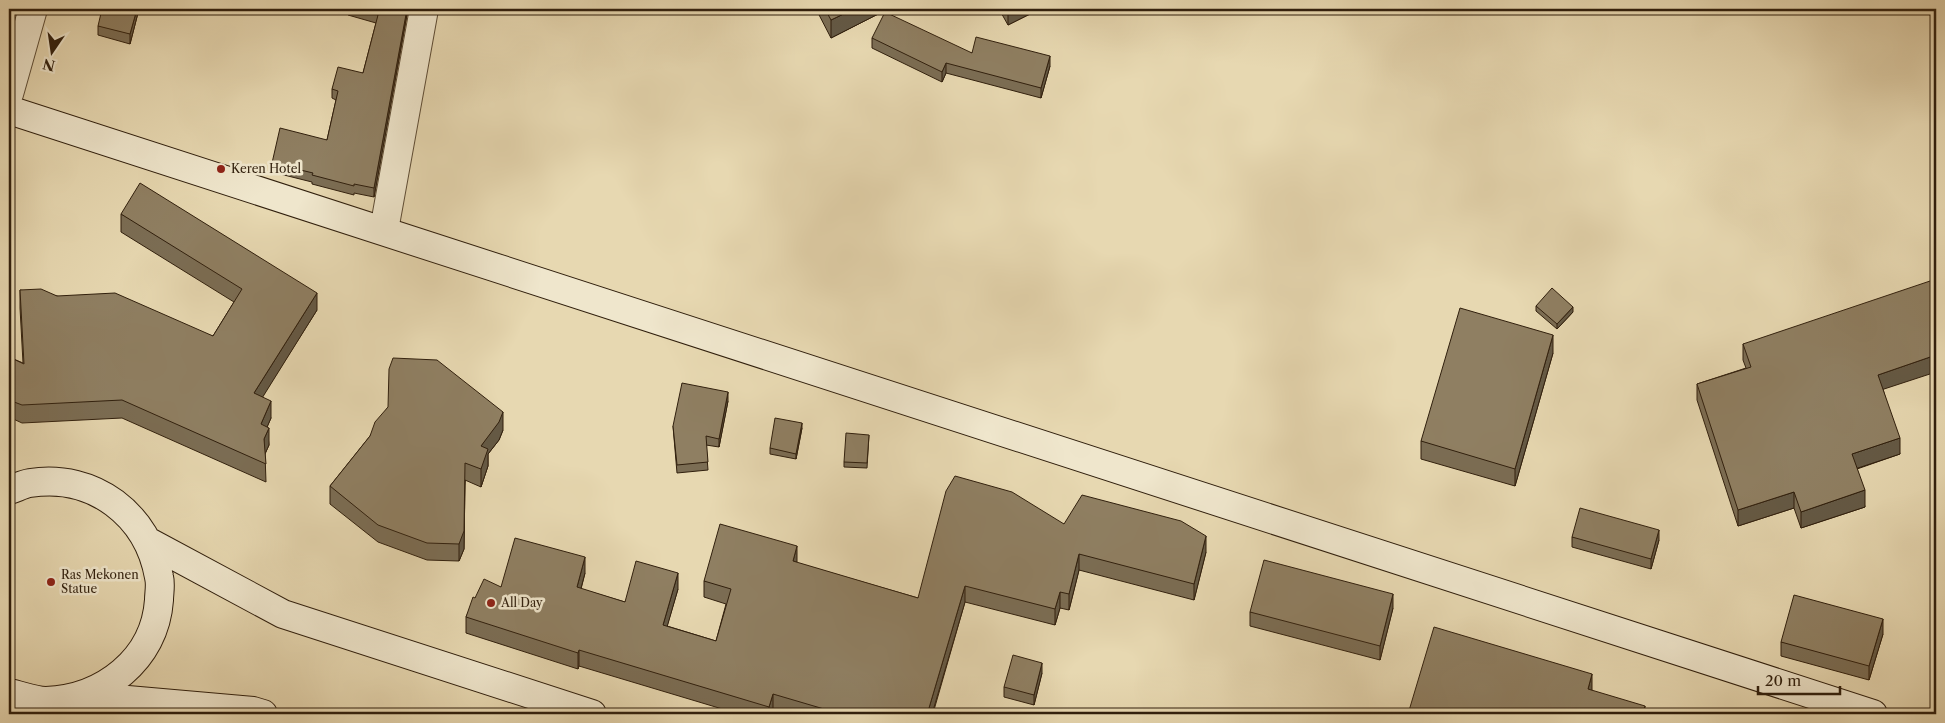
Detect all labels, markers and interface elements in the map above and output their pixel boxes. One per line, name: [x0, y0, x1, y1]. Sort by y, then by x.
north arrow: [28, 28, 78, 78]
text: N: [41, 55, 57, 75]
place label: Keren Hotel: [231, 161, 301, 176]
marker: Keren Hotel: [215, 163, 227, 175]
place label: Ras Mekonen Statue: [61, 567, 139, 596]
marker: Ras Mekonen Statue: [45, 576, 57, 588]
place label: All Day: [500, 595, 543, 610]
marker: All Day: [485, 597, 497, 609]
scale bar: [1758, 663, 1840, 695]
text: 20 m: [1765, 671, 1801, 690]

